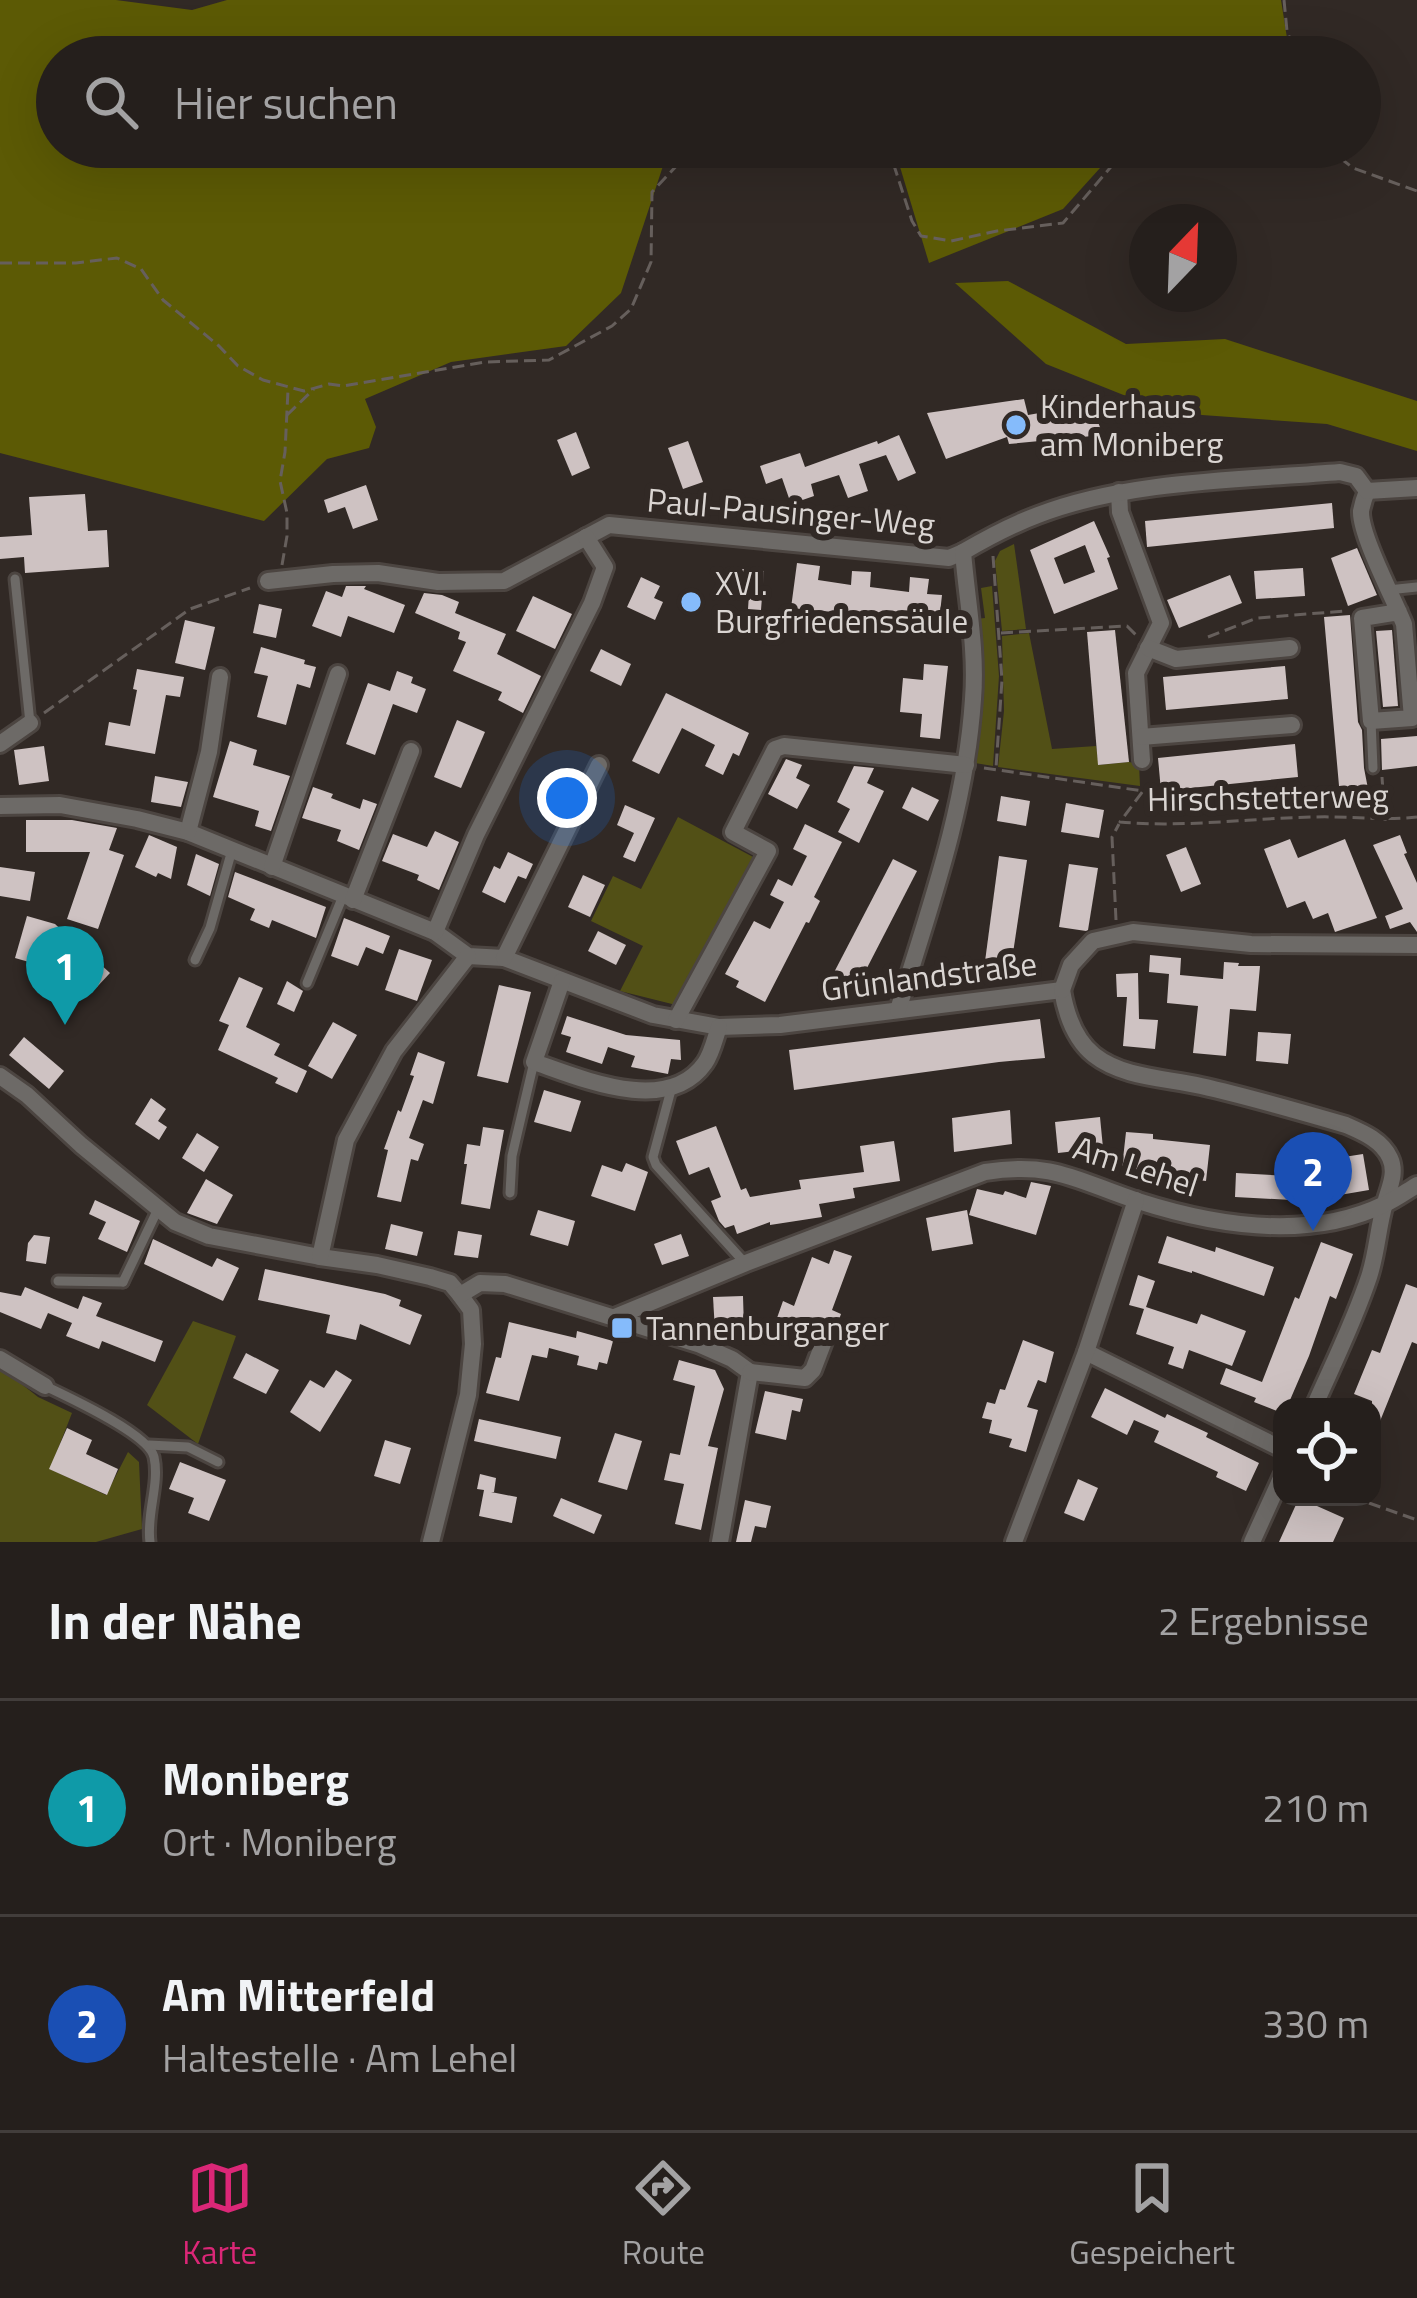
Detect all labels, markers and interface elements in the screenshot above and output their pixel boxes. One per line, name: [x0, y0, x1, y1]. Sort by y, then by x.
search box: [36, 36, 1381, 168]
text: Hier suchen: [174, 68, 398, 136]
icon: search: [78, 69, 144, 135]
north arrow: [1129, 204, 1237, 312]
place label: Kinderhaus am Moniberg: [1040, 381, 1224, 469]
marker: Kinderhaus am Moniberg: [1003, 412, 1029, 438]
street label: Paul-Pausinger-Weg: [645, 475, 937, 549]
place label: XVI. Burgfriedenssäule: [715, 558, 968, 646]
marker: XVI. Burgfriedenssäule: [678, 589, 704, 615]
your location: [537, 768, 597, 828]
street label: Hirschstetterweg: [1147, 770, 1389, 824]
pin: 1: [26, 926, 104, 1025]
street label: Grünlandstraße: [818, 938, 1040, 1014]
street label: Am Lehel: [1067, 1122, 1205, 1210]
pin: 2: [1274, 1132, 1352, 1231]
place label: Tannenburganger: [646, 1303, 889, 1353]
marker: Tannenburganger: [609, 1315, 635, 1341]
map controls: [1273, 1398, 1381, 1506]
button: locate: [1273, 1398, 1381, 1506]
text: In der Nähe: [48, 1581, 302, 1659]
text: 2 Ergebnisse: [1158, 1591, 1369, 1650]
text: Moniberg: [162, 1744, 349, 1812]
text: 1: [76, 1778, 98, 1837]
text: 210 m: [1262, 1778, 1369, 1837]
text: Ort · Moniberg: [162, 1812, 397, 1871]
text: Am Mitterfeld: [162, 1960, 435, 2028]
text: 2: [76, 1994, 98, 2053]
text: 330 m: [1262, 1994, 1369, 2053]
text: Haltestelle · Am Lehel: [162, 2028, 517, 2087]
tab: Karte: [182, 2155, 257, 2277]
tab: Route: [622, 2155, 705, 2277]
tab: Gespeichert: [1069, 2155, 1235, 2277]

